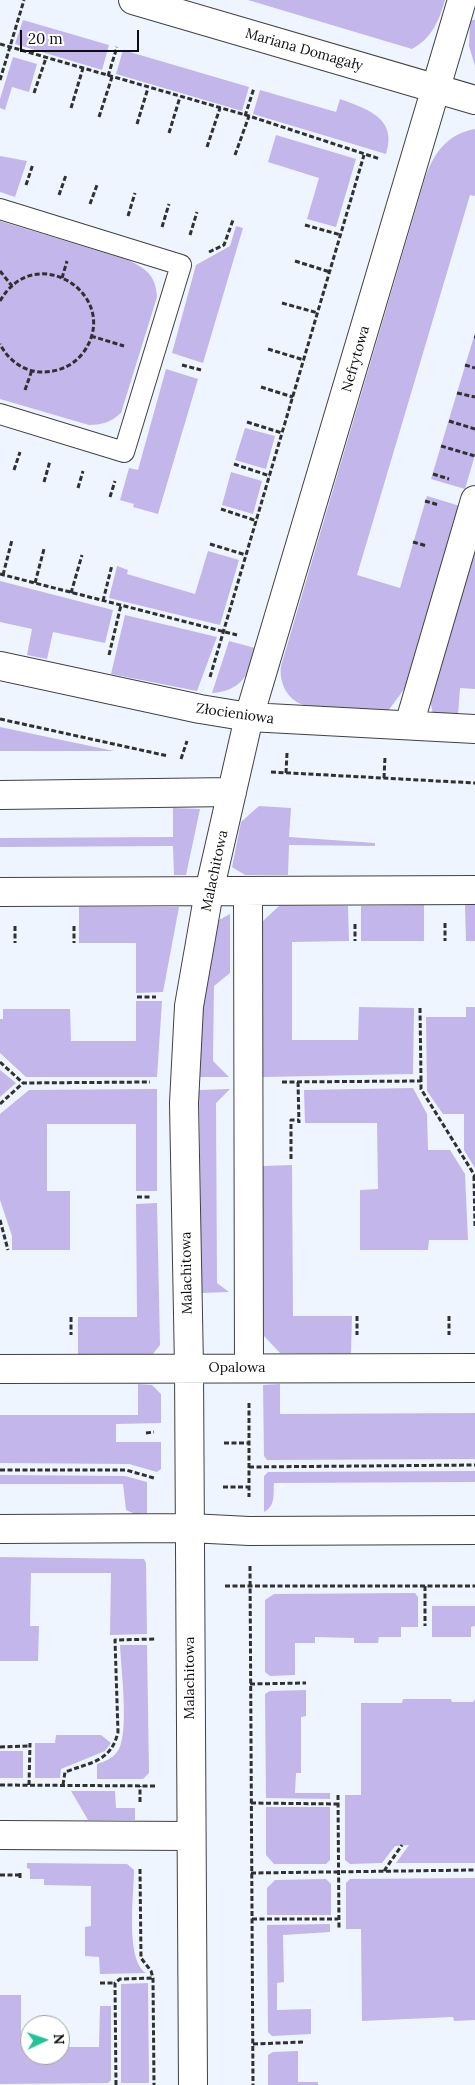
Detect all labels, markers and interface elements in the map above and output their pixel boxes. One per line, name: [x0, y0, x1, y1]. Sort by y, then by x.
scale bar: [22, 20, 141, 52]
street label: Mariana Domagały: [243, 25, 365, 75]
text: 20 m: [28, 29, 63, 48]
street label: Nefrytowa: [339, 324, 373, 394]
street label: Złocieniowa: [195, 700, 275, 728]
street label: Malachitowa: [198, 829, 232, 913]
street label: Malachitowa: [178, 1231, 196, 1315]
street label: Opalowa: [209, 1360, 265, 1376]
street label: Malachitowa: [182, 1637, 198, 1719]
north arrow: [20, 2015, 70, 2065]
text: N: [50, 2033, 68, 2045]

